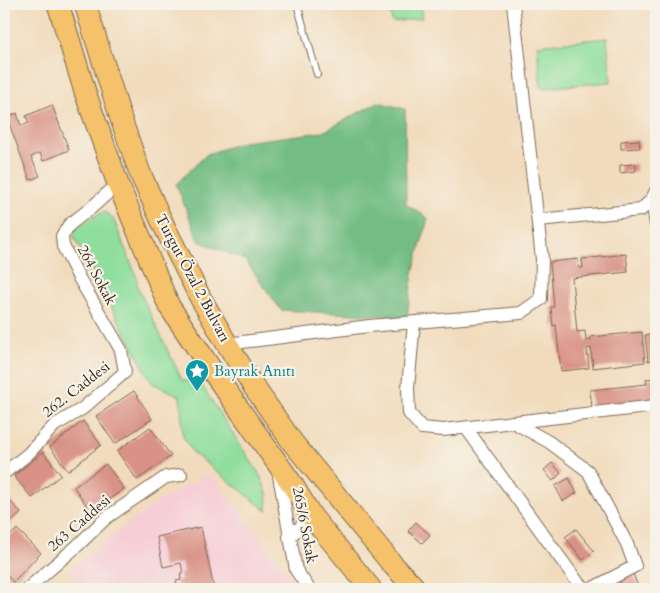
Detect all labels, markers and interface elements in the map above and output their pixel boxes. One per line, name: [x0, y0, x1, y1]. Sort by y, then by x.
street label: Turgut Özal 2 Bulvarı: [151, 211, 235, 345]
street label: 264 Sokak: [73, 241, 121, 309]
street label: 262. Caddesi: [38, 356, 114, 422]
place icon: Bayrak Anıtı: [184, 358, 210, 392]
place label: Bayrak Anıtı: [214, 361, 295, 381]
street label: 265/6 Sokak: [288, 485, 322, 565]
street label: 263 Caddesi: [43, 490, 115, 556]

